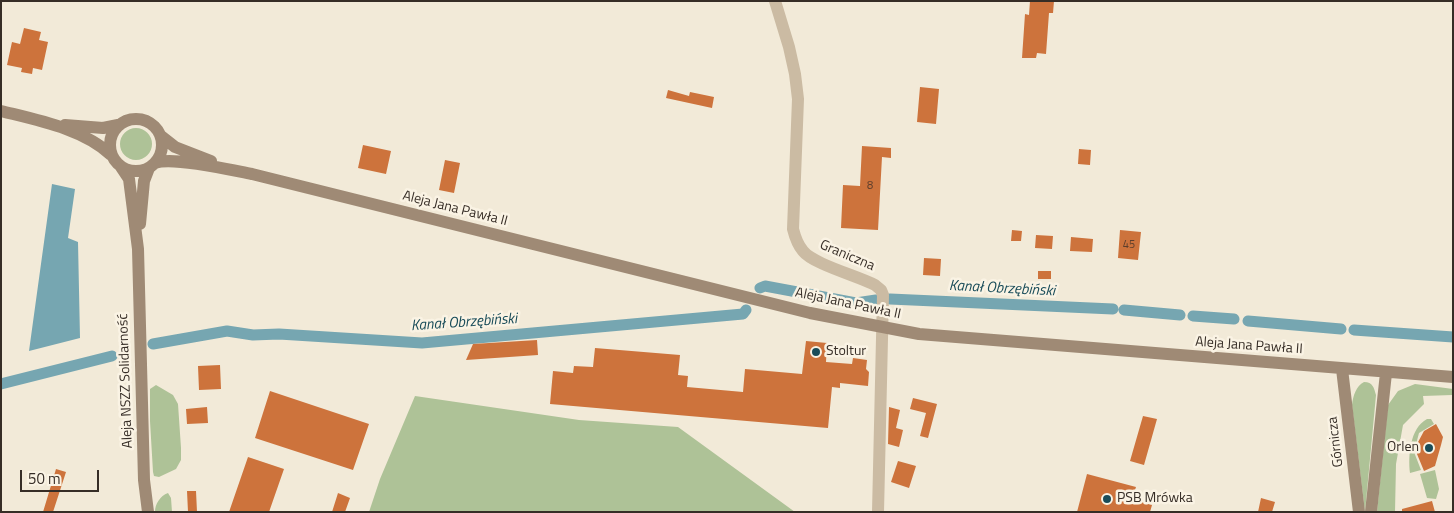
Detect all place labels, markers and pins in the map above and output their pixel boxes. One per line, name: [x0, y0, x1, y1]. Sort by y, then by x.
place label: Stoltur: [826, 344, 866, 360]
marker: Stoltur: [810, 346, 822, 358]
place label: Orlen: [1387, 440, 1419, 456]
marker: Orlen: [1423, 442, 1435, 454]
place label: PSB Mrówka: [1117, 491, 1193, 507]
marker: PSB Mrówka: [1101, 493, 1113, 505]

